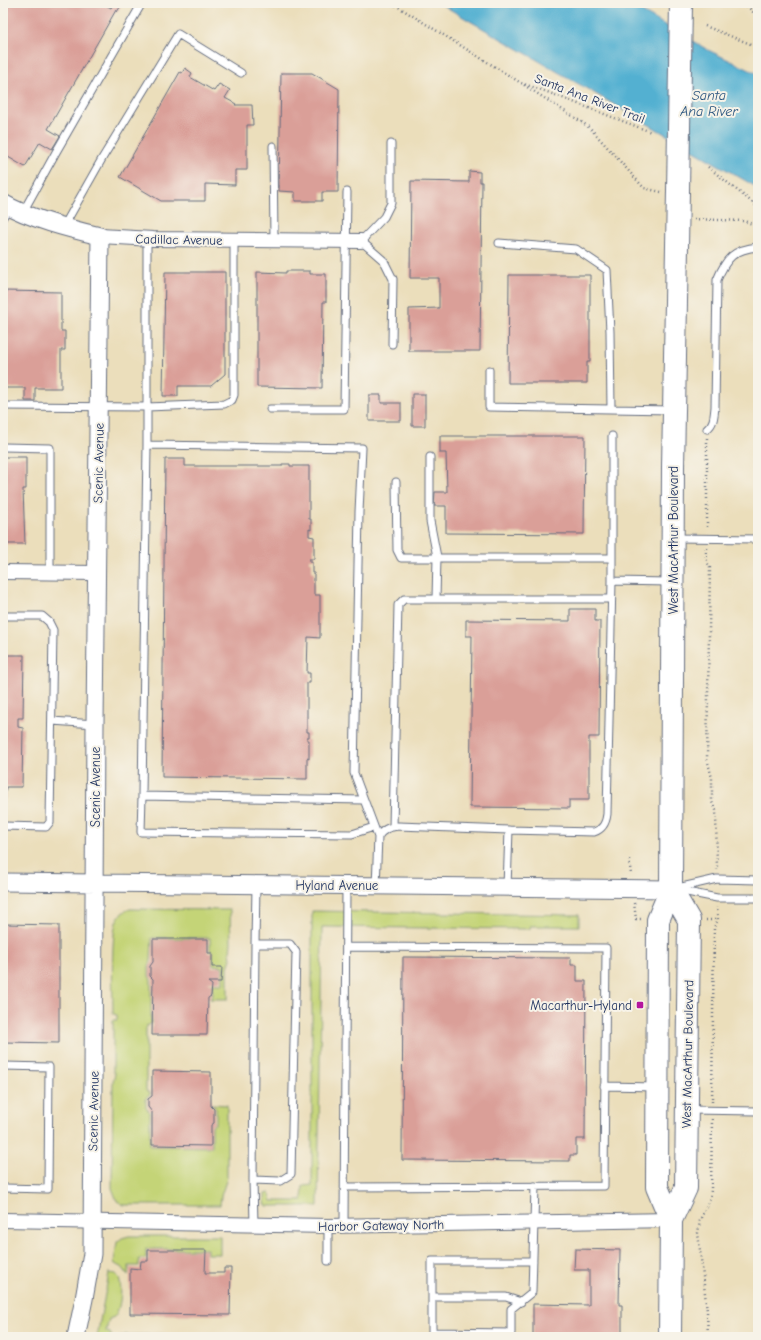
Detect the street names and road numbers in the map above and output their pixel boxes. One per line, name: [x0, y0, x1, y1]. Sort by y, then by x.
street label: Santa Ana River Trail: [532, 70, 647, 126]
street label: Cadillac Avenue: [135, 231, 223, 248]
street label: Scenic Avenue: [90, 422, 107, 503]
street label: West MacArthur Boulevard: [666, 466, 681, 614]
street label: Scenic Avenue: [88, 746, 103, 827]
street label: Hyland Avenue: [296, 878, 379, 893]
street label: West MacArthur Boulevard: [679, 980, 696, 1128]
street label: Scenic Avenue: [85, 1070, 102, 1151]
street label: Harbor Gateway North: [318, 1217, 444, 1234]

